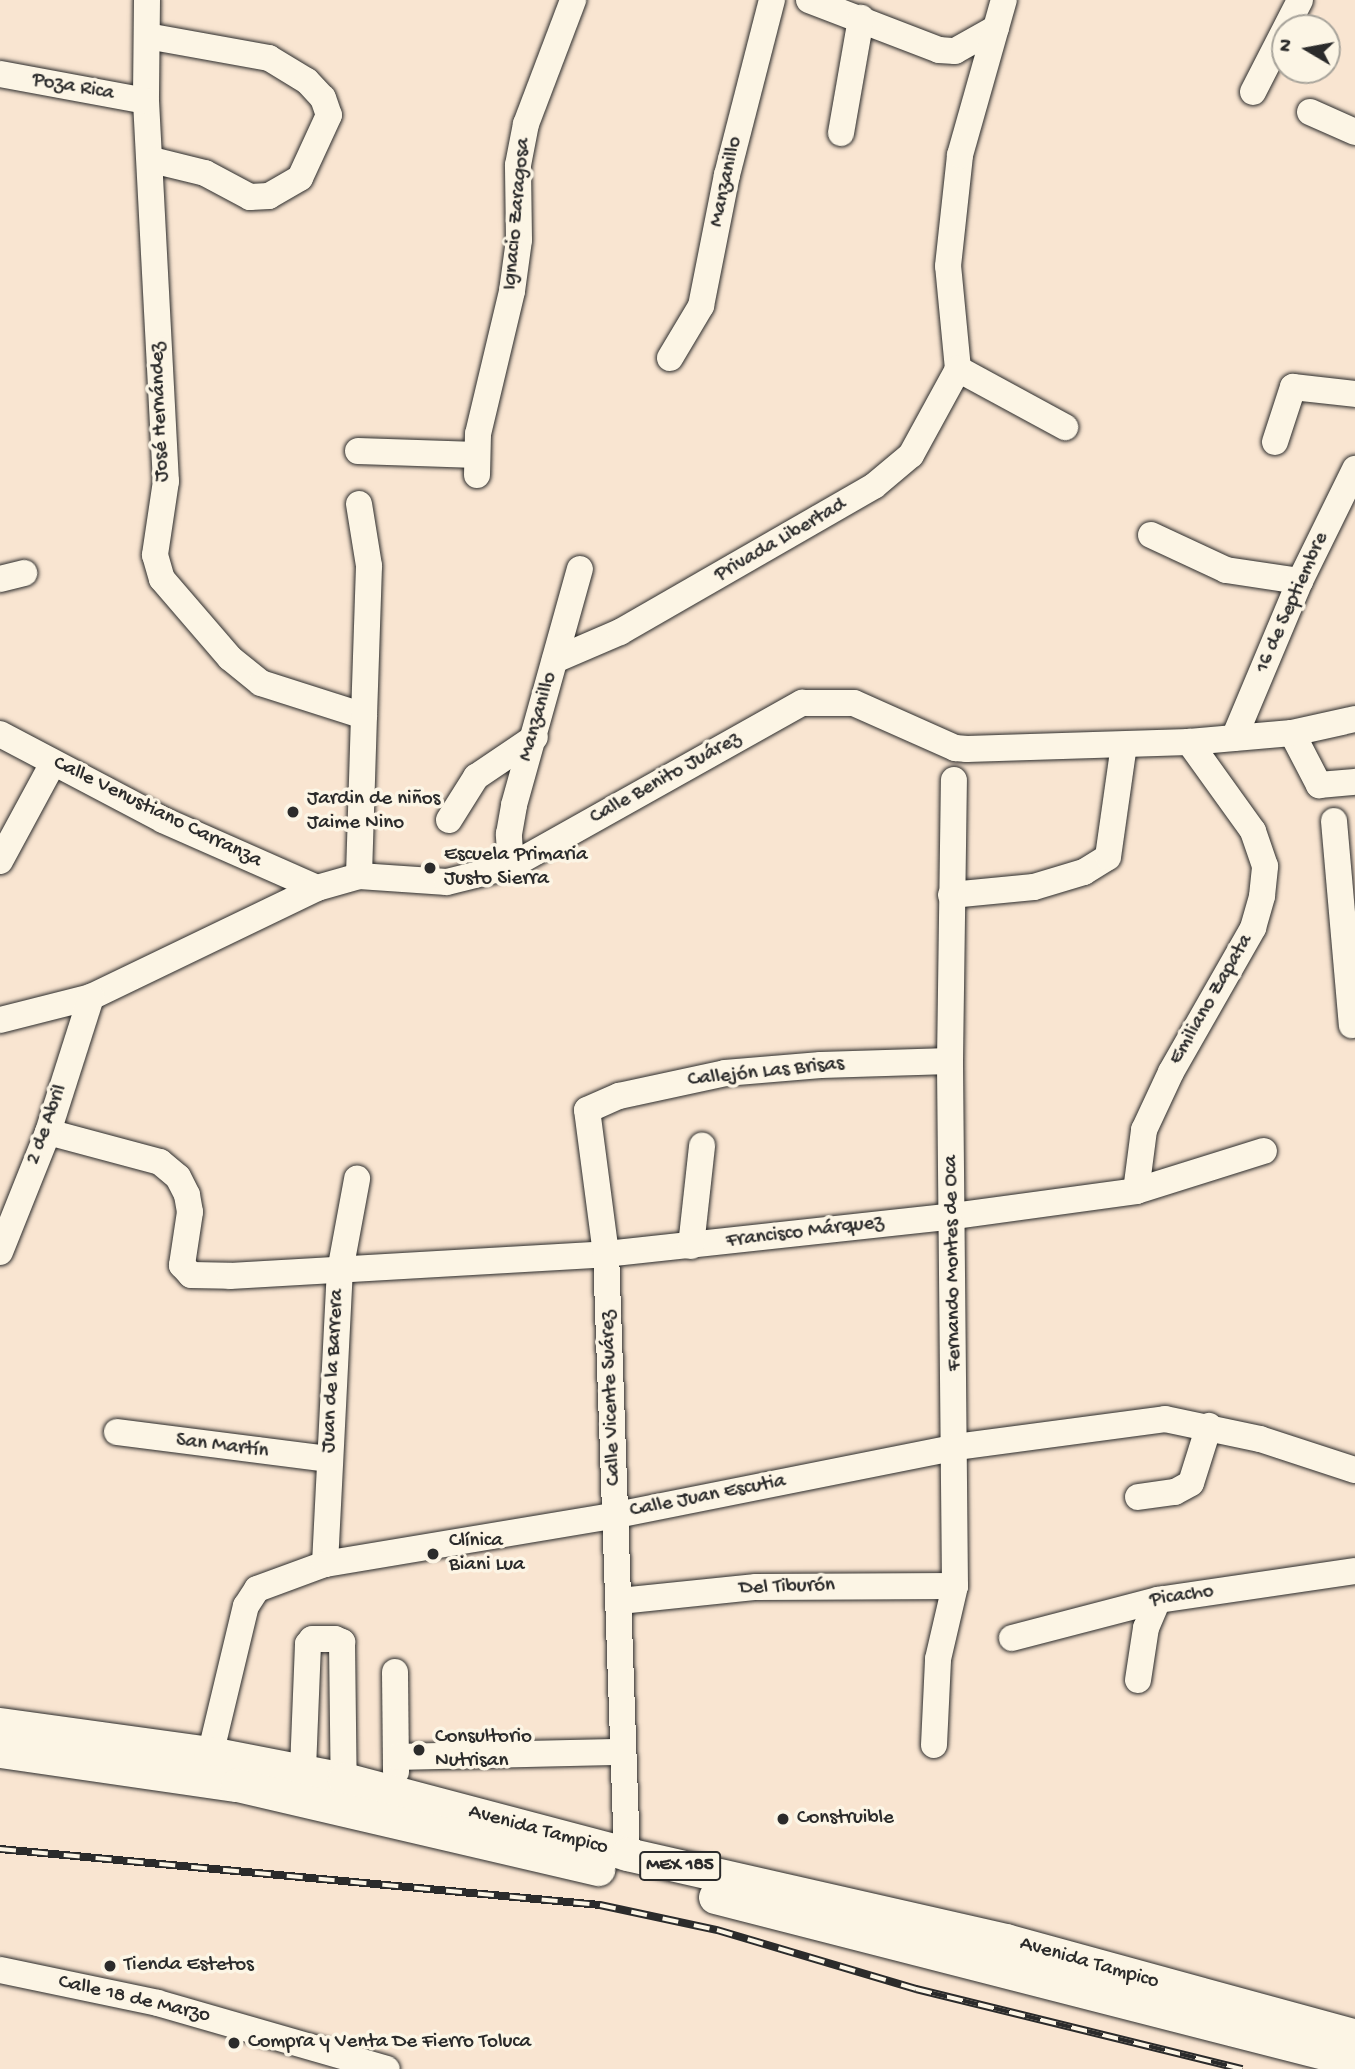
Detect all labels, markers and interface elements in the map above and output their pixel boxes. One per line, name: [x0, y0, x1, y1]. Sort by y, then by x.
north arrow: [1271, 14, 1341, 84]
text: N: [1274, 38, 1299, 54]
street label: Poza Rica: [30, 68, 116, 108]
street label: Manzanillo: [705, 134, 749, 230]
street label: Ignacio Zaragosa: [499, 137, 537, 291]
street label: José Hernández: [146, 342, 176, 482]
street label: Privada Libertad: [711, 493, 851, 589]
street label: 16 de Septiembre: [1251, 529, 1335, 677]
street label: Manzanillo: [514, 669, 564, 765]
street label: Calle Benito Juárez: [586, 727, 746, 831]
street label: Calle Venustiano Carranza: [48, 751, 266, 875]
place label: Jardin de niños Jaime Nino: [307, 787, 440, 837]
marker: Jardin de niños Jaime Nino: [285, 804, 301, 820]
place label: Escuela Primaria Justo Sierra: [444, 843, 588, 893]
marker: Escuela Primaria Justo Sierra: [422, 860, 438, 876]
street label: Emiliano Zapata: [1164, 930, 1260, 1070]
street label: Callejón Las Brisas: [687, 1052, 845, 1094]
street label: 2 de Abril: [22, 1081, 74, 1169]
street label: Fernando Montes de Oca: [940, 1155, 968, 1371]
street label: Francisco Márquez: [725, 1211, 885, 1255]
street label: Juan de la Barrera: [317, 1288, 351, 1454]
street label: Calle Vicente Suárez: [596, 1310, 628, 1486]
street label: San Martín: [174, 1429, 270, 1465]
street label: Calle Juan Escutia: [628, 1470, 788, 1524]
place label: Clínica Biani Lua: [449, 1529, 525, 1579]
marker: Clínica Biani Lua: [423, 1544, 443, 1564]
street label: Del Tiburón: [739, 1574, 835, 1602]
street label: Picacho: [1148, 1580, 1216, 1614]
place label: Consultorio Nutrisan: [435, 1725, 532, 1775]
marker: Consultorio Nutrisan: [409, 1740, 429, 1760]
street label: Avenida Tampico: [465, 1800, 611, 1862]
place label: Construible: [797, 1806, 894, 1832]
marker: Construible: [775, 1811, 791, 1827]
road number: MEX 185: [638, 1850, 722, 1882]
street label: Avenida Tampico: [1017, 1932, 1161, 1996]
place label: Tienda Estetos: [124, 1953, 254, 1979]
marker: Tienda Estetos: [102, 1958, 118, 1974]
street label: Calle 18 de Marzo: [56, 1970, 212, 2030]
place label: Compra y Venta De Fierro Toluca: [248, 2030, 531, 2056]
marker: Compra y Venta De Fierro Toluca: [226, 2035, 242, 2051]

